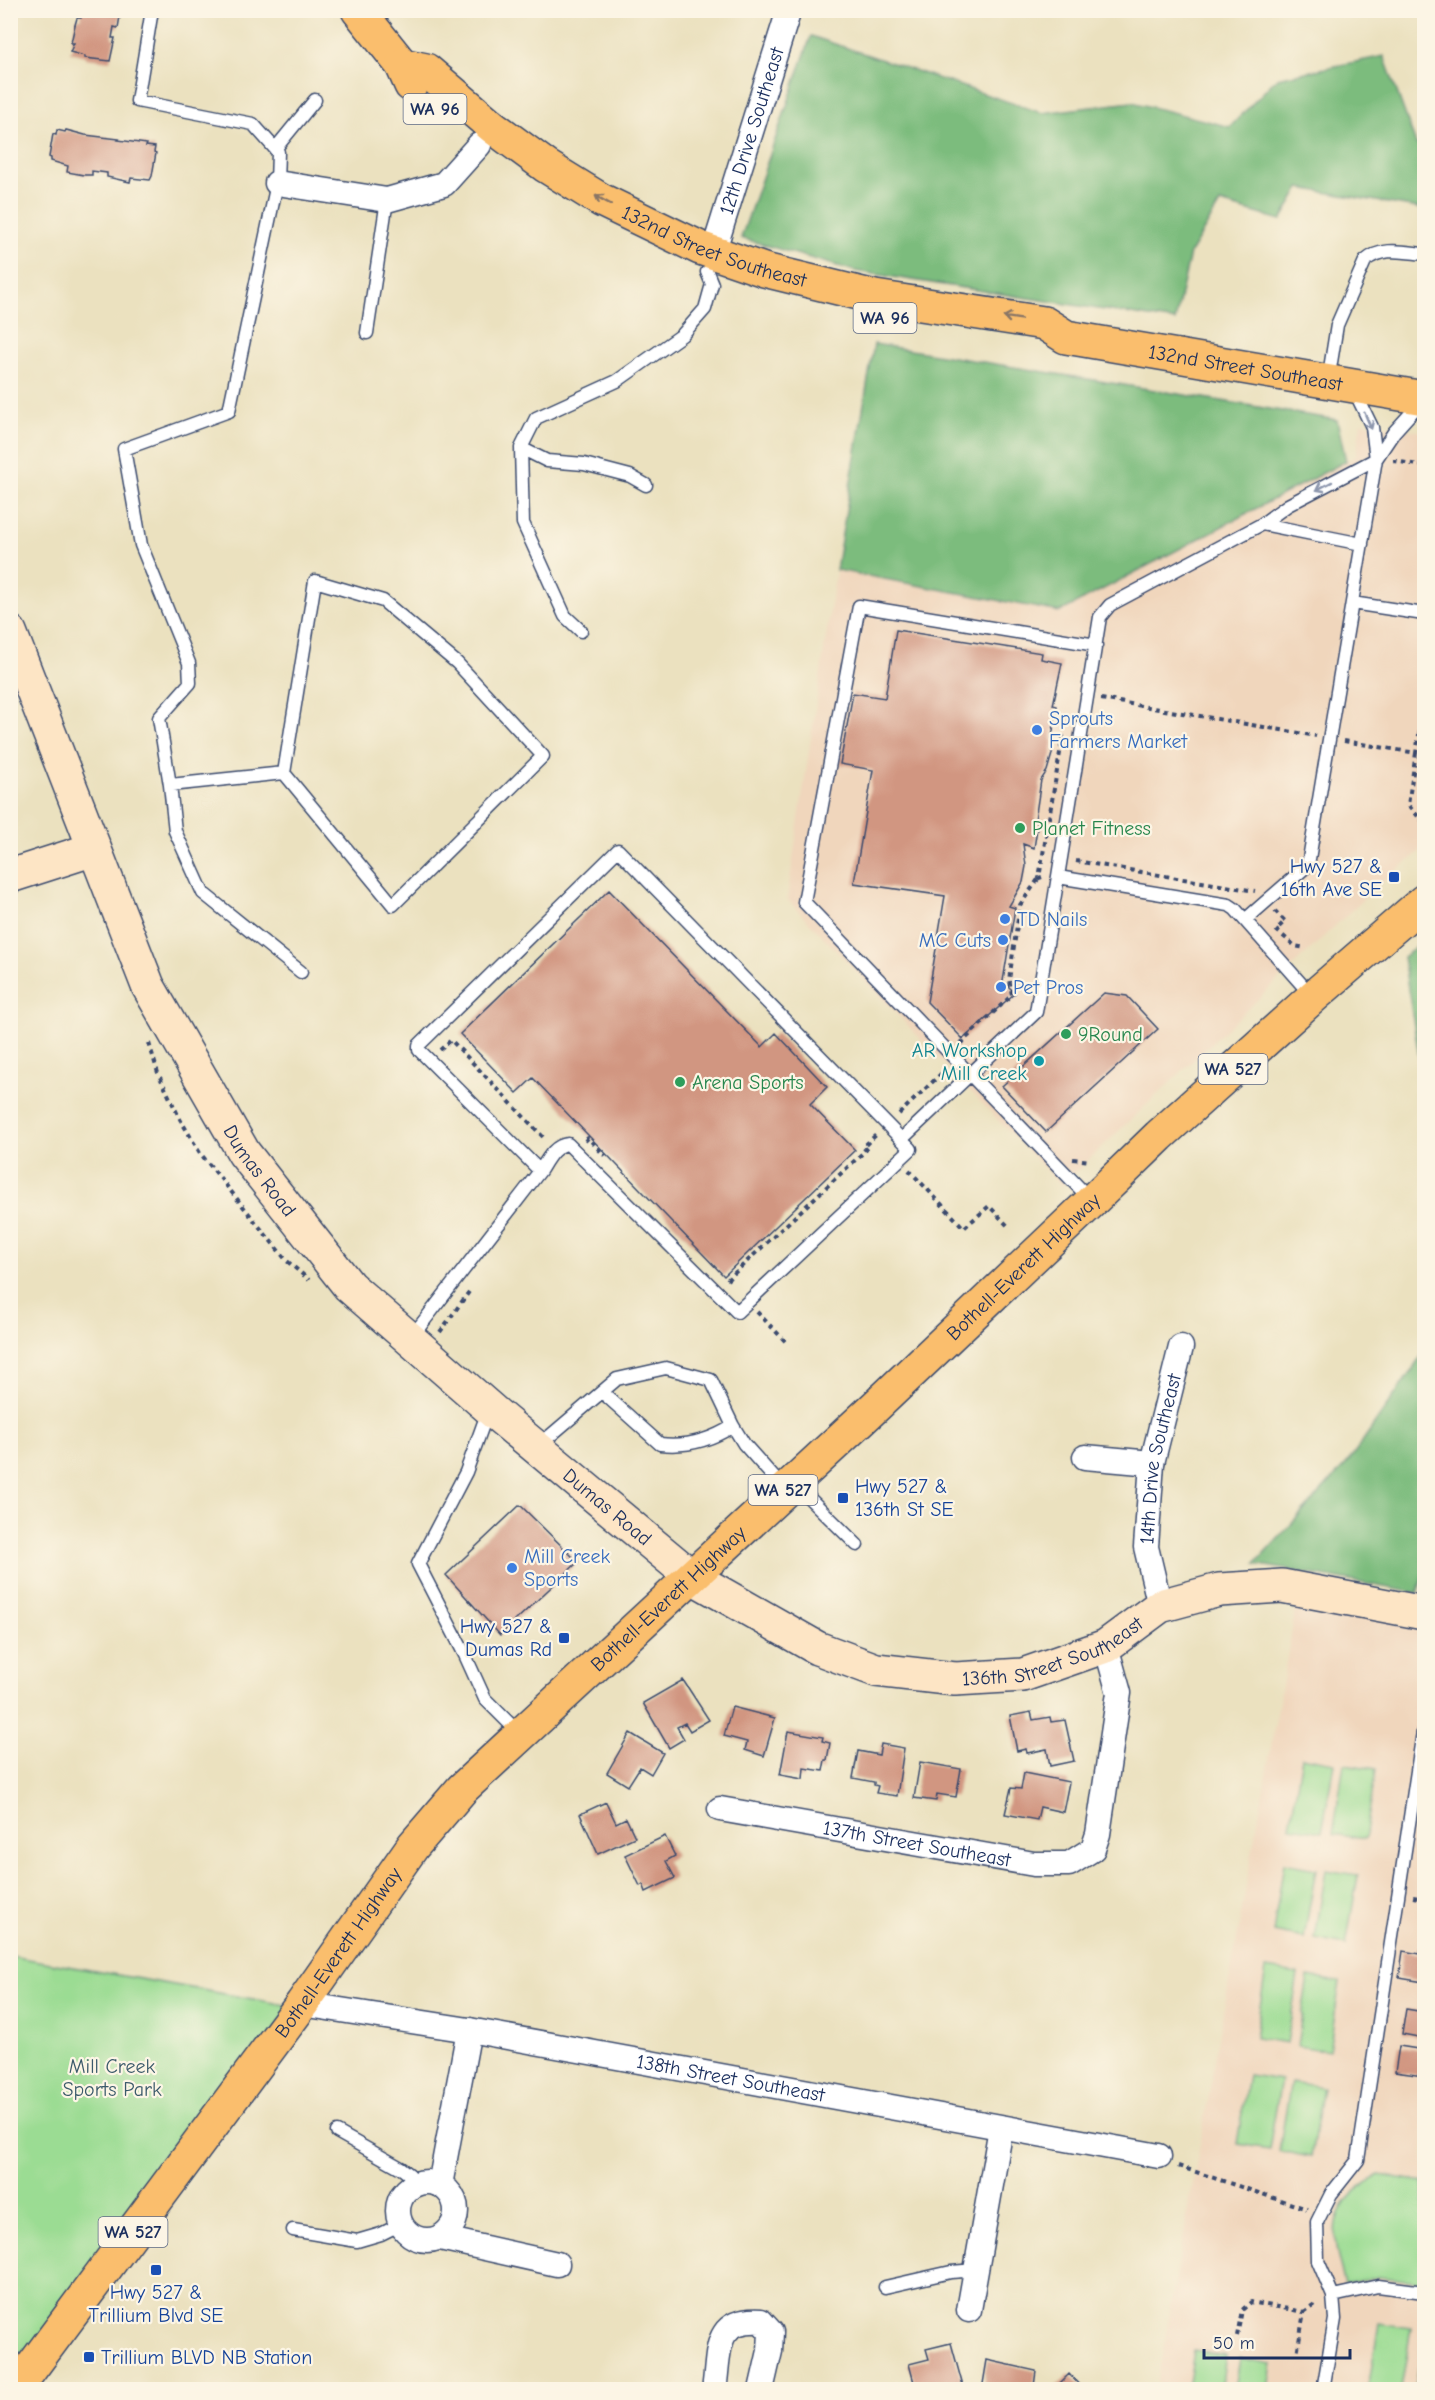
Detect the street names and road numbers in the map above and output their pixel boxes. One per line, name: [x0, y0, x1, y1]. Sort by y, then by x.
street label: 12th Drive Southeast: [714, 43, 789, 217]
road number: WA 96: [404, 94, 466, 124]
street label: 132nd Street Southeast: [618, 200, 810, 292]
road number: WA 96: [854, 303, 916, 333]
street label: 132nd Street Southeast: [1147, 340, 1345, 396]
road number: WA 527: [1198, 1054, 1268, 1084]
street label: Dumas Road: [219, 1121, 301, 1221]
street label: Bothell-Everett Highway: [941, 1188, 1105, 1345]
street label: 14th Drive Southeast: [1135, 1370, 1186, 1545]
street label: Dumas Road: [559, 1463, 656, 1550]
road number: WA 527: [748, 1475, 818, 1505]
street label: Bothell-Everett Highway: [586, 1521, 751, 1676]
street label: 136th Street Southeast: [961, 1611, 1148, 1690]
street label: 137th Street Southeast: [821, 1816, 1014, 1871]
street label: Bothell-Everett Highway: [270, 1863, 406, 2042]
street label: 138th Street Southeast: [635, 2049, 828, 2106]
road number: WA 527: [98, 2217, 168, 2247]

